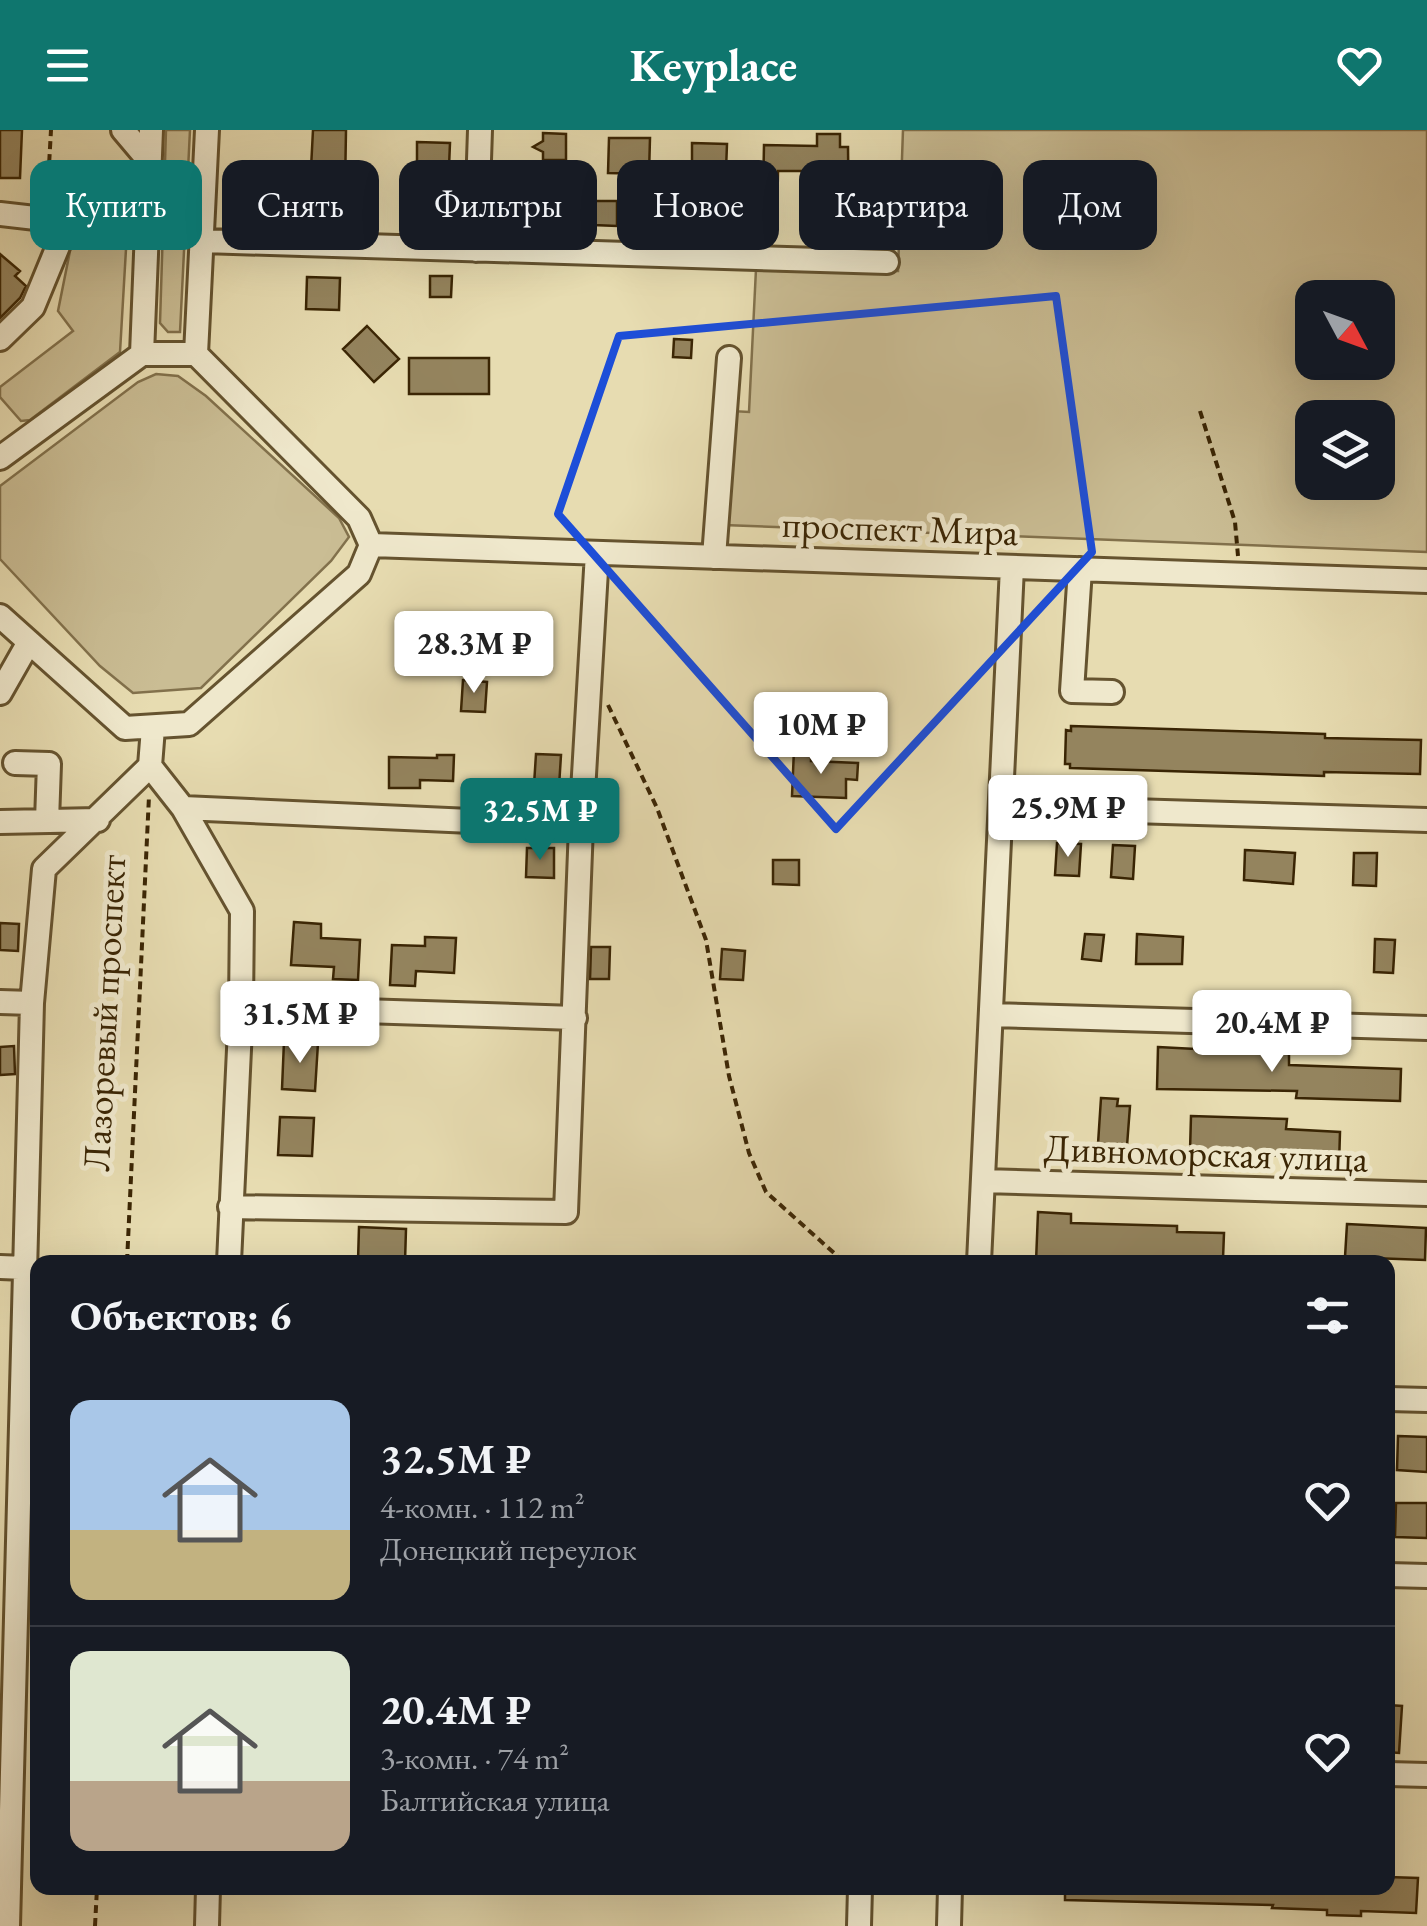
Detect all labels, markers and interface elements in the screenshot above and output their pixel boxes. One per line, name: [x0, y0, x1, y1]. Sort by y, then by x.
text: Keyplace: [630, 36, 797, 94]
icon: menu: [40, 38, 95, 93]
icon: heart: [1332, 38, 1387, 93]
chip: Купить: [30, 160, 202, 250]
chip: Снять: [222, 160, 379, 250]
chip: Фильтры: [399, 160, 597, 250]
chip: Новое: [617, 160, 779, 250]
chip: Квартира: [799, 160, 1003, 250]
chip: Дом: [1023, 160, 1157, 250]
north arrow: [1295, 280, 1395, 380]
map controls: [1295, 280, 1395, 500]
button: layers: [1295, 400, 1395, 500]
street label: проспект Мира: [781, 499, 1020, 556]
pin: 28.3M ₽: [382, 611, 566, 696]
text: 28.3M ₽: [416, 622, 532, 664]
pin: 10M ₽: [751, 692, 891, 777]
text: 10M ₽: [776, 703, 866, 745]
pin: 25.9M ₽: [976, 775, 1160, 860]
pin: 32.5M ₽: [448, 778, 632, 863]
text: 25.9M ₽: [1010, 786, 1126, 828]
text: 32.5M ₽: [482, 789, 598, 831]
street label: Лазоревый проспект: [71, 853, 136, 1172]
pin: 31.5M ₽: [208, 981, 392, 1066]
pin: 20.4M ₽: [1180, 990, 1364, 1075]
text: 31.5M ₽: [242, 992, 358, 1034]
text: 20.4M ₽: [1214, 1001, 1330, 1043]
street label: Дивноморская улица: [1043, 1122, 1370, 1183]
text: Объектов: 6: [70, 1288, 291, 1343]
icon: filters: [1300, 1288, 1355, 1343]
text: 32.5M ₽: [380, 1431, 531, 1486]
icon: home: [150, 1440, 270, 1560]
icon: heart: [1300, 1473, 1355, 1528]
text: 4-комн. · 112 m²: [380, 1486, 585, 1528]
text: Донецкий переулок: [380, 1528, 637, 1570]
text: 20.4M ₽: [380, 1682, 531, 1737]
icon: home: [150, 1691, 270, 1811]
icon: heart: [1300, 1724, 1355, 1779]
text: 3-комн. · 74 m²: [380, 1737, 569, 1779]
text: Балтийская улица: [380, 1779, 609, 1821]

